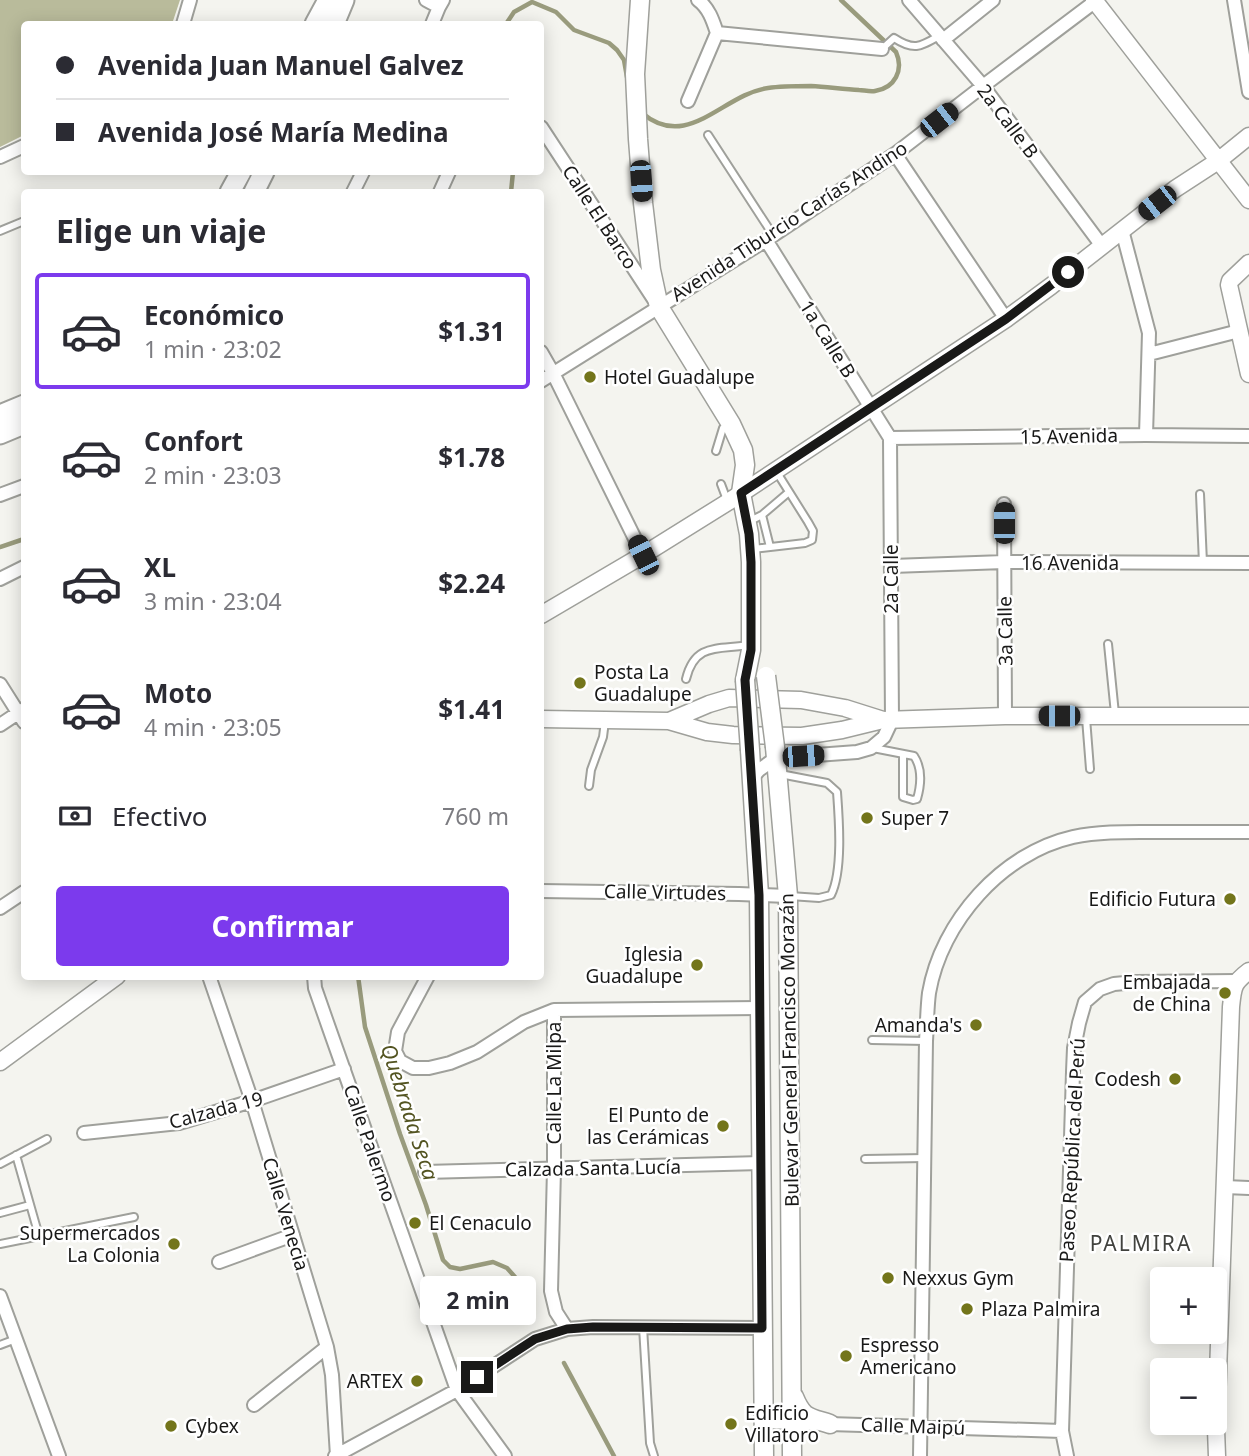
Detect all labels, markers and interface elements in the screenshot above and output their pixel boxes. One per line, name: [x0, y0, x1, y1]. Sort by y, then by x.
text: Avenida Juan Manuel Galvez: [98, 47, 464, 83]
street label: 2a Calle B: [971, 78, 1045, 164]
car: [916, 99, 963, 141]
text: Avenida José María Medina: [98, 114, 449, 150]
street label: Avenida Tiburcio Carías Andino: [666, 135, 912, 307]
car: [630, 159, 653, 203]
street label: Calle El Barco: [557, 160, 643, 274]
car: [1134, 182, 1181, 224]
text: Elige un viaje: [56, 209, 266, 252]
route start: [1052, 256, 1084, 288]
street label: 1a Calle B: [794, 295, 862, 383]
text: Económico: [144, 297, 284, 333]
icon: car: [60, 300, 123, 363]
text: $1.31: [438, 313, 505, 349]
text: 1 min · 23:02: [144, 333, 282, 365]
place label: Hotel Guadalupe: [604, 364, 755, 390]
marker: Hotel Guadalupe: [582, 369, 598, 385]
street label: 15 Avenida: [1020, 422, 1118, 450]
text: Confort: [144, 423, 243, 459]
icon: car: [60, 426, 123, 489]
text: $1.78: [438, 439, 505, 475]
text: 2 min · 23:03: [144, 459, 282, 491]
car: [994, 502, 1015, 544]
car: [625, 532, 662, 578]
street label: 2a Calle: [878, 544, 904, 614]
text: XL: [144, 549, 176, 585]
street label: 16 Avenida: [1021, 550, 1119, 576]
icon: car: [60, 552, 123, 615]
text: $2.24: [438, 565, 505, 601]
text: 3 min · 23:04: [144, 585, 282, 617]
street label: 3a Calle: [991, 596, 1019, 666]
place label: Posta La Guadalupe: [594, 659, 692, 707]
text: Moto: [144, 675, 212, 711]
marker: Posta La Guadalupe: [572, 675, 588, 691]
icon: car: [60, 678, 123, 741]
text: $1.41: [438, 691, 505, 727]
car: [1039, 706, 1081, 727]
text: 4 min · 23:05: [144, 711, 282, 743]
car: [782, 744, 825, 768]
icon: cash: [56, 797, 94, 835]
text: Efectivo: [112, 798, 208, 834]
text: 760 m: [442, 800, 509, 832]
place label: Super 7: [881, 805, 949, 831]
marker: Super 7: [859, 810, 875, 826]
street label: Calle Virtudes: [604, 878, 726, 906]
button: Confirmar: [56, 886, 509, 966]
place label: Edificio Futura: [1089, 886, 1216, 912]
marker: Edificio Futura: [1222, 891, 1238, 907]
street label: Bulevar General Francisco Morazán: [773, 893, 805, 1207]
place label: Iglesia Guadalupe: [585, 941, 683, 989]
marker: Iglesia Guadalupe: [689, 957, 705, 973]
place label: Embajada de China: [1122, 969, 1211, 1017]
marker: Embajada de China: [1217, 985, 1233, 1001]
place label: Amanda's: [875, 1012, 962, 1038]
marker: Amanda's: [968, 1017, 984, 1033]
street label: Calle La Milpa: [541, 1021, 567, 1145]
street label: Paseo República del Perú: [1053, 1037, 1091, 1263]
water label: Quebrada Seca: [375, 1040, 445, 1184]
place label: Codesh: [1094, 1066, 1161, 1092]
marker: Codesh: [1167, 1071, 1183, 1087]
street label: Calle Palermo: [338, 1081, 402, 1205]
street label: Calzada 19: [166, 1085, 266, 1135]
place label: El Punto de las Cerámicas: [587, 1102, 709, 1150]
marker: El Punto de las Cerámicas: [715, 1118, 731, 1134]
street label: Calzada Santa Lucía: [505, 1153, 681, 1183]
street label: Calle Venecia: [256, 1154, 316, 1274]
place label: El Cenaculo: [429, 1210, 532, 1236]
marker: El Cenaculo: [407, 1215, 423, 1231]
place label: Supermercados La Colonia: [20, 1220, 160, 1268]
district label: PALMIRA: [1090, 1229, 1192, 1257]
marker: Supermercados La Colonia: [166, 1236, 182, 1252]
place label: Nexxus Gym: [902, 1265, 1014, 1291]
map controls: [1150, 1267, 1227, 1435]
button: +: [1150, 1267, 1227, 1344]
marker: Nexxus Gym: [880, 1270, 896, 1286]
callout: 2 min: [419, 1276, 535, 1324]
text: 2 min: [446, 1284, 510, 1316]
place label: Plaza Palmira: [981, 1296, 1100, 1322]
marker: Plaza Palmira: [959, 1301, 975, 1317]
place label: Espresso Americano: [860, 1332, 956, 1380]
marker: Espresso Americano: [838, 1348, 854, 1364]
button: −: [1150, 1358, 1227, 1435]
route end: [461, 1361, 493, 1393]
place label: ARTEX: [347, 1368, 404, 1394]
marker: ARTEX: [409, 1373, 425, 1389]
place label: Edificio Villatoro: [745, 1400, 819, 1448]
street label: Calle Maipú: [860, 1411, 966, 1441]
place label: Cybex: [185, 1413, 239, 1439]
marker: Edificio Villatoro: [723, 1416, 739, 1432]
marker: Cybex: [163, 1418, 179, 1434]

